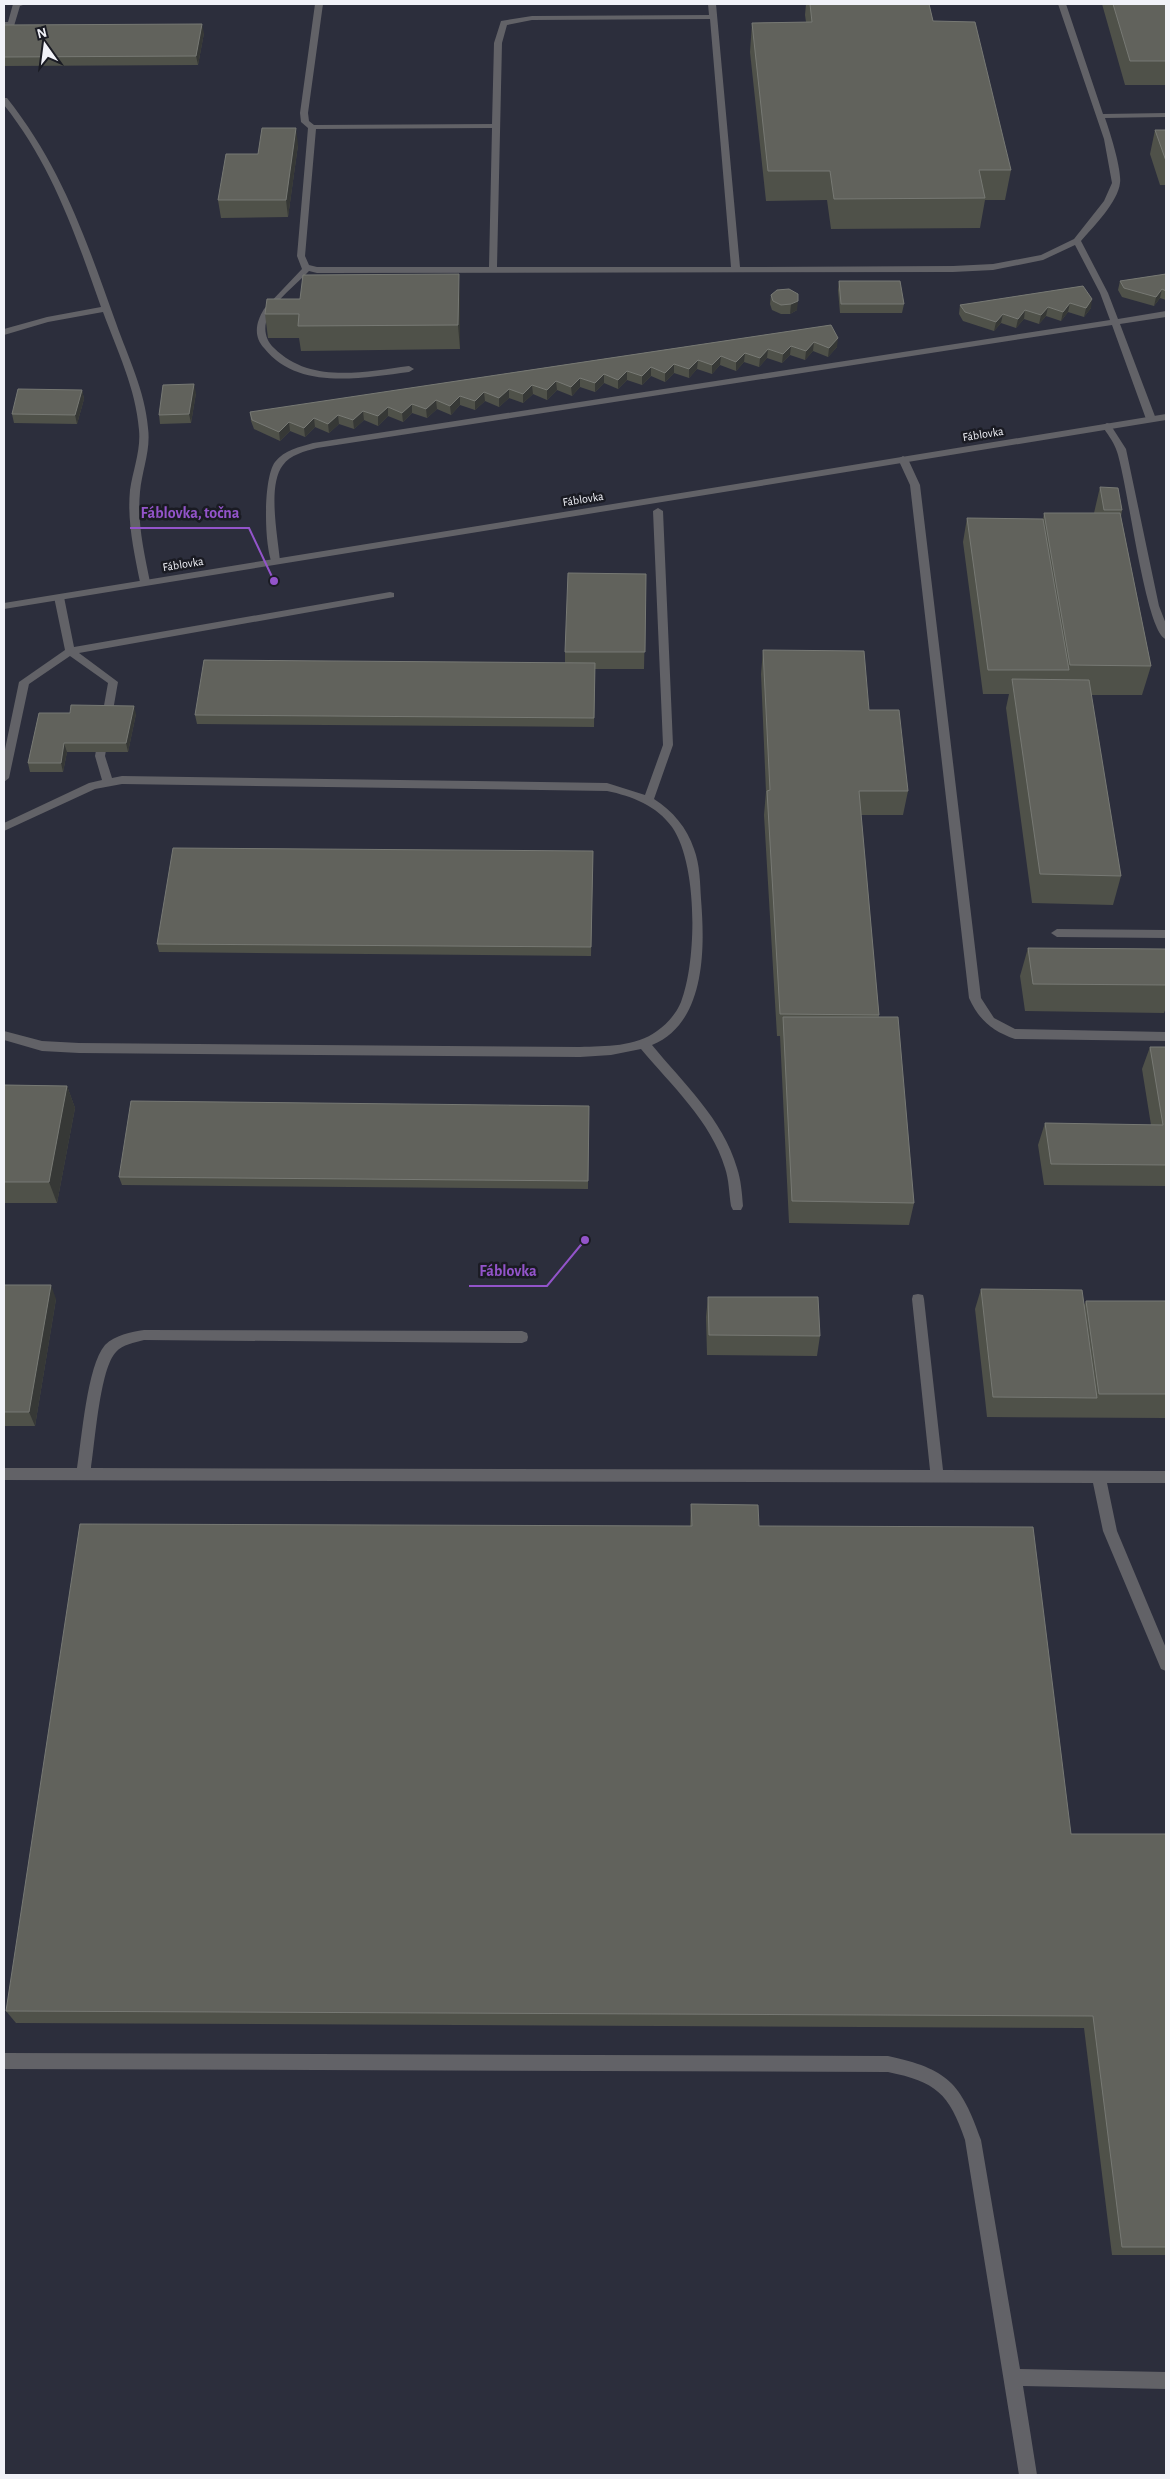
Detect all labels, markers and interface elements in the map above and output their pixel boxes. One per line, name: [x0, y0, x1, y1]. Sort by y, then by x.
north arrow: [20, 20, 70, 70]
text: N: [36, 25, 49, 41]
street label: Fáblovka: [962, 425, 1005, 443]
street label: Fáblovka: [562, 490, 605, 508]
callout: Fáblovka, točna: [130, 497, 249, 528]
text: Fáblovka, točna: [141, 505, 240, 521]
street label: Fáblovka: [162, 555, 205, 573]
callout: Fáblovka: [469, 1255, 547, 1286]
text: Fáblovka: [479, 1263, 537, 1279]

